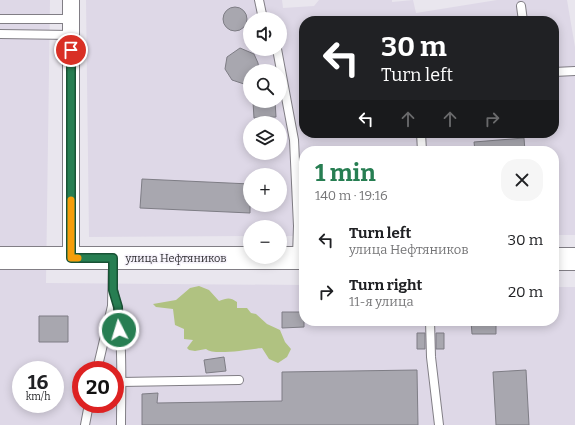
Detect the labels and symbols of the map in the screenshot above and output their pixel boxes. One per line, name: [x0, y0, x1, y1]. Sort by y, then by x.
pin: [54, 33, 88, 67]
street label: улица Нефтяников: [124, 252, 227, 265]
position arrow: [98, 309, 140, 351]
speed limit sign: 20: [72, 361, 124, 413]

